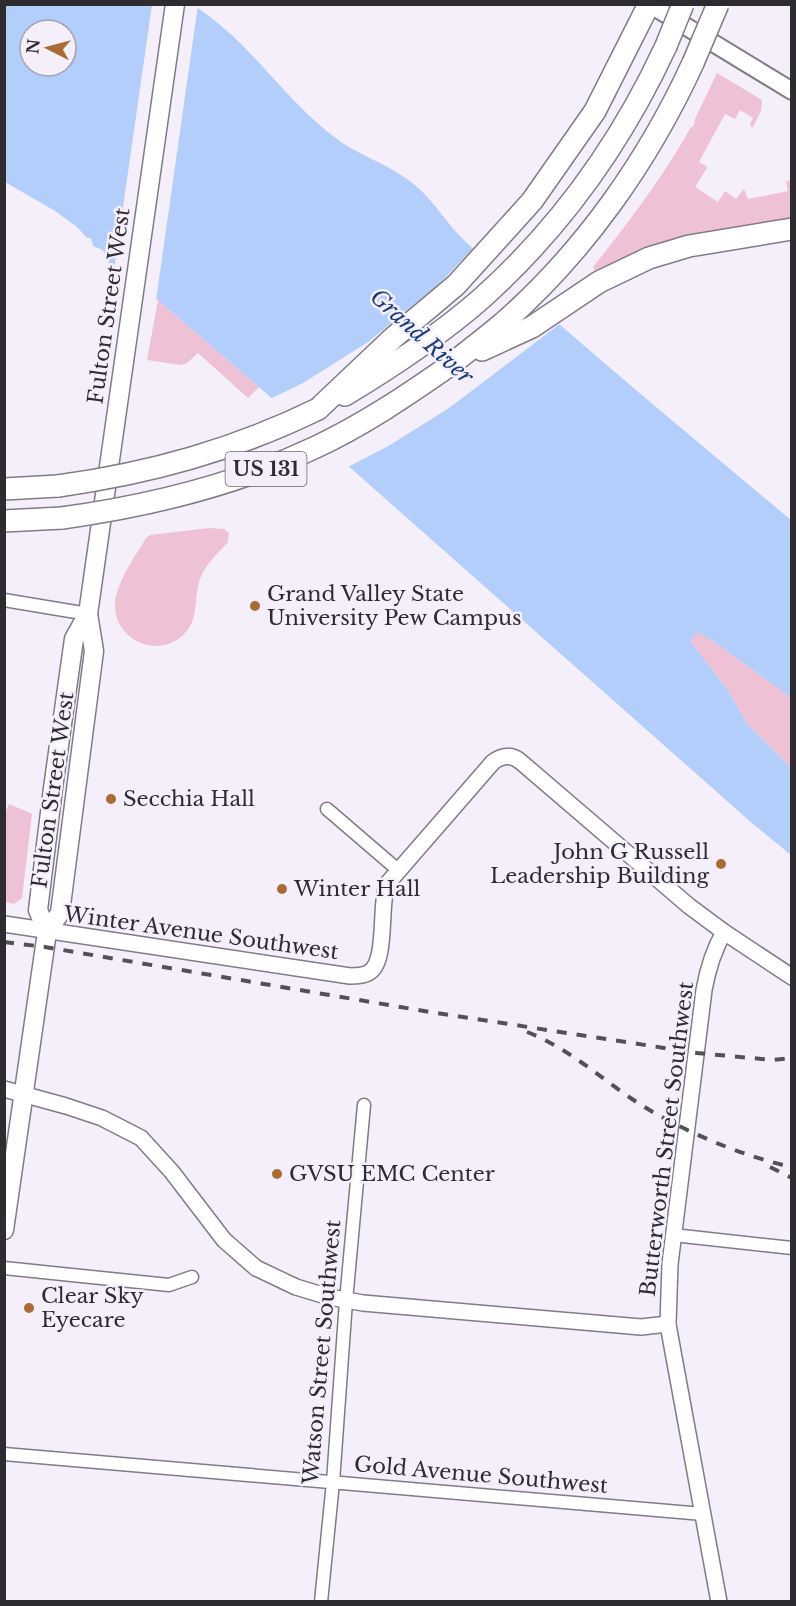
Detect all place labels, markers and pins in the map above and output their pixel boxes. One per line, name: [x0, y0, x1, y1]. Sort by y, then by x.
place label: Grand Valley State University Pew Campus: [267, 581, 522, 631]
marker: Grand Valley State University Pew Campus: [248, 599, 262, 613]
place label: Secchia Hall: [123, 786, 255, 812]
marker: Secchia Hall: [104, 792, 118, 806]
place label: John G Russell Leadership Building: [490, 839, 709, 889]
marker: John G Russell Leadership Building: [714, 857, 728, 871]
place label: Winter Hall: [293, 876, 421, 902]
marker: Winter Hall: [275, 882, 289, 896]
place label: GVSU EMC Center: [289, 1161, 495, 1187]
marker: GVSU EMC Center: [270, 1167, 284, 1181]
place label: Clear Sky Eyecare: [41, 1283, 144, 1333]
marker: Clear Sky Eyecare: [22, 1301, 36, 1315]

